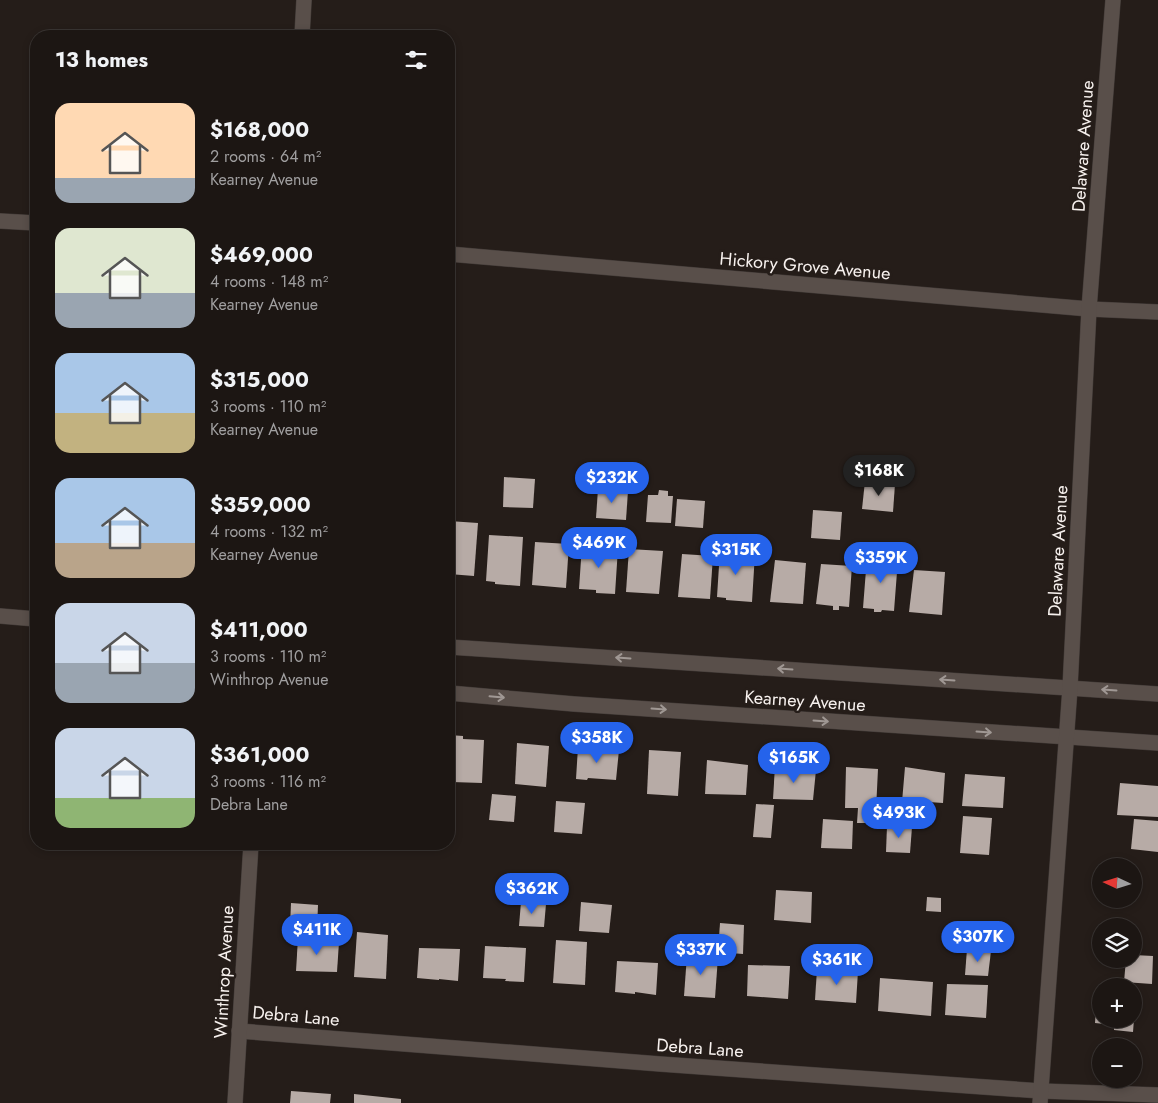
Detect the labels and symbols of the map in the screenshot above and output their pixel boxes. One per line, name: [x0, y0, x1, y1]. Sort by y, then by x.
street label: Delaware Avenue: [1065, 79, 1101, 213]
street label: Hickory Grove Avenue: [718, 246, 892, 286]
pin: $168K: [844, 454, 914, 497]
pin: $232K: [577, 462, 647, 504]
street label: Delaware Avenue: [1042, 485, 1074, 617]
pin: $469K: [564, 526, 634, 569]
pin: $315K: [701, 534, 771, 576]
pin: $359K: [846, 542, 916, 584]
one-way arrow: [615, 654, 631, 663]
one-way arrow: [777, 664, 793, 673]
one-way arrow: [939, 675, 955, 684]
street label: Kearney Avenue: [743, 684, 867, 718]
one-way arrow: [1102, 686, 1118, 695]
one-way arrow: [489, 692, 505, 702]
one-way arrow: [651, 705, 667, 714]
one-way arrow: [813, 716, 829, 725]
pin: $358K: [562, 722, 632, 764]
one-way arrow: [975, 728, 991, 737]
pin: $165K: [759, 742, 829, 784]
pin: $493K: [864, 796, 934, 839]
north arrow: [1092, 858, 1142, 908]
pin: $362K: [497, 872, 567, 915]
street label: Winthrop Avenue: [208, 905, 240, 1039]
pin: $411K: [282, 914, 352, 956]
pin: $307K: [943, 920, 1013, 963]
pin: $337K: [666, 934, 736, 976]
pin: $361K: [802, 944, 872, 986]
street label: Debra Lane: [251, 999, 341, 1033]
street label: Debra Lane: [655, 1032, 745, 1064]

